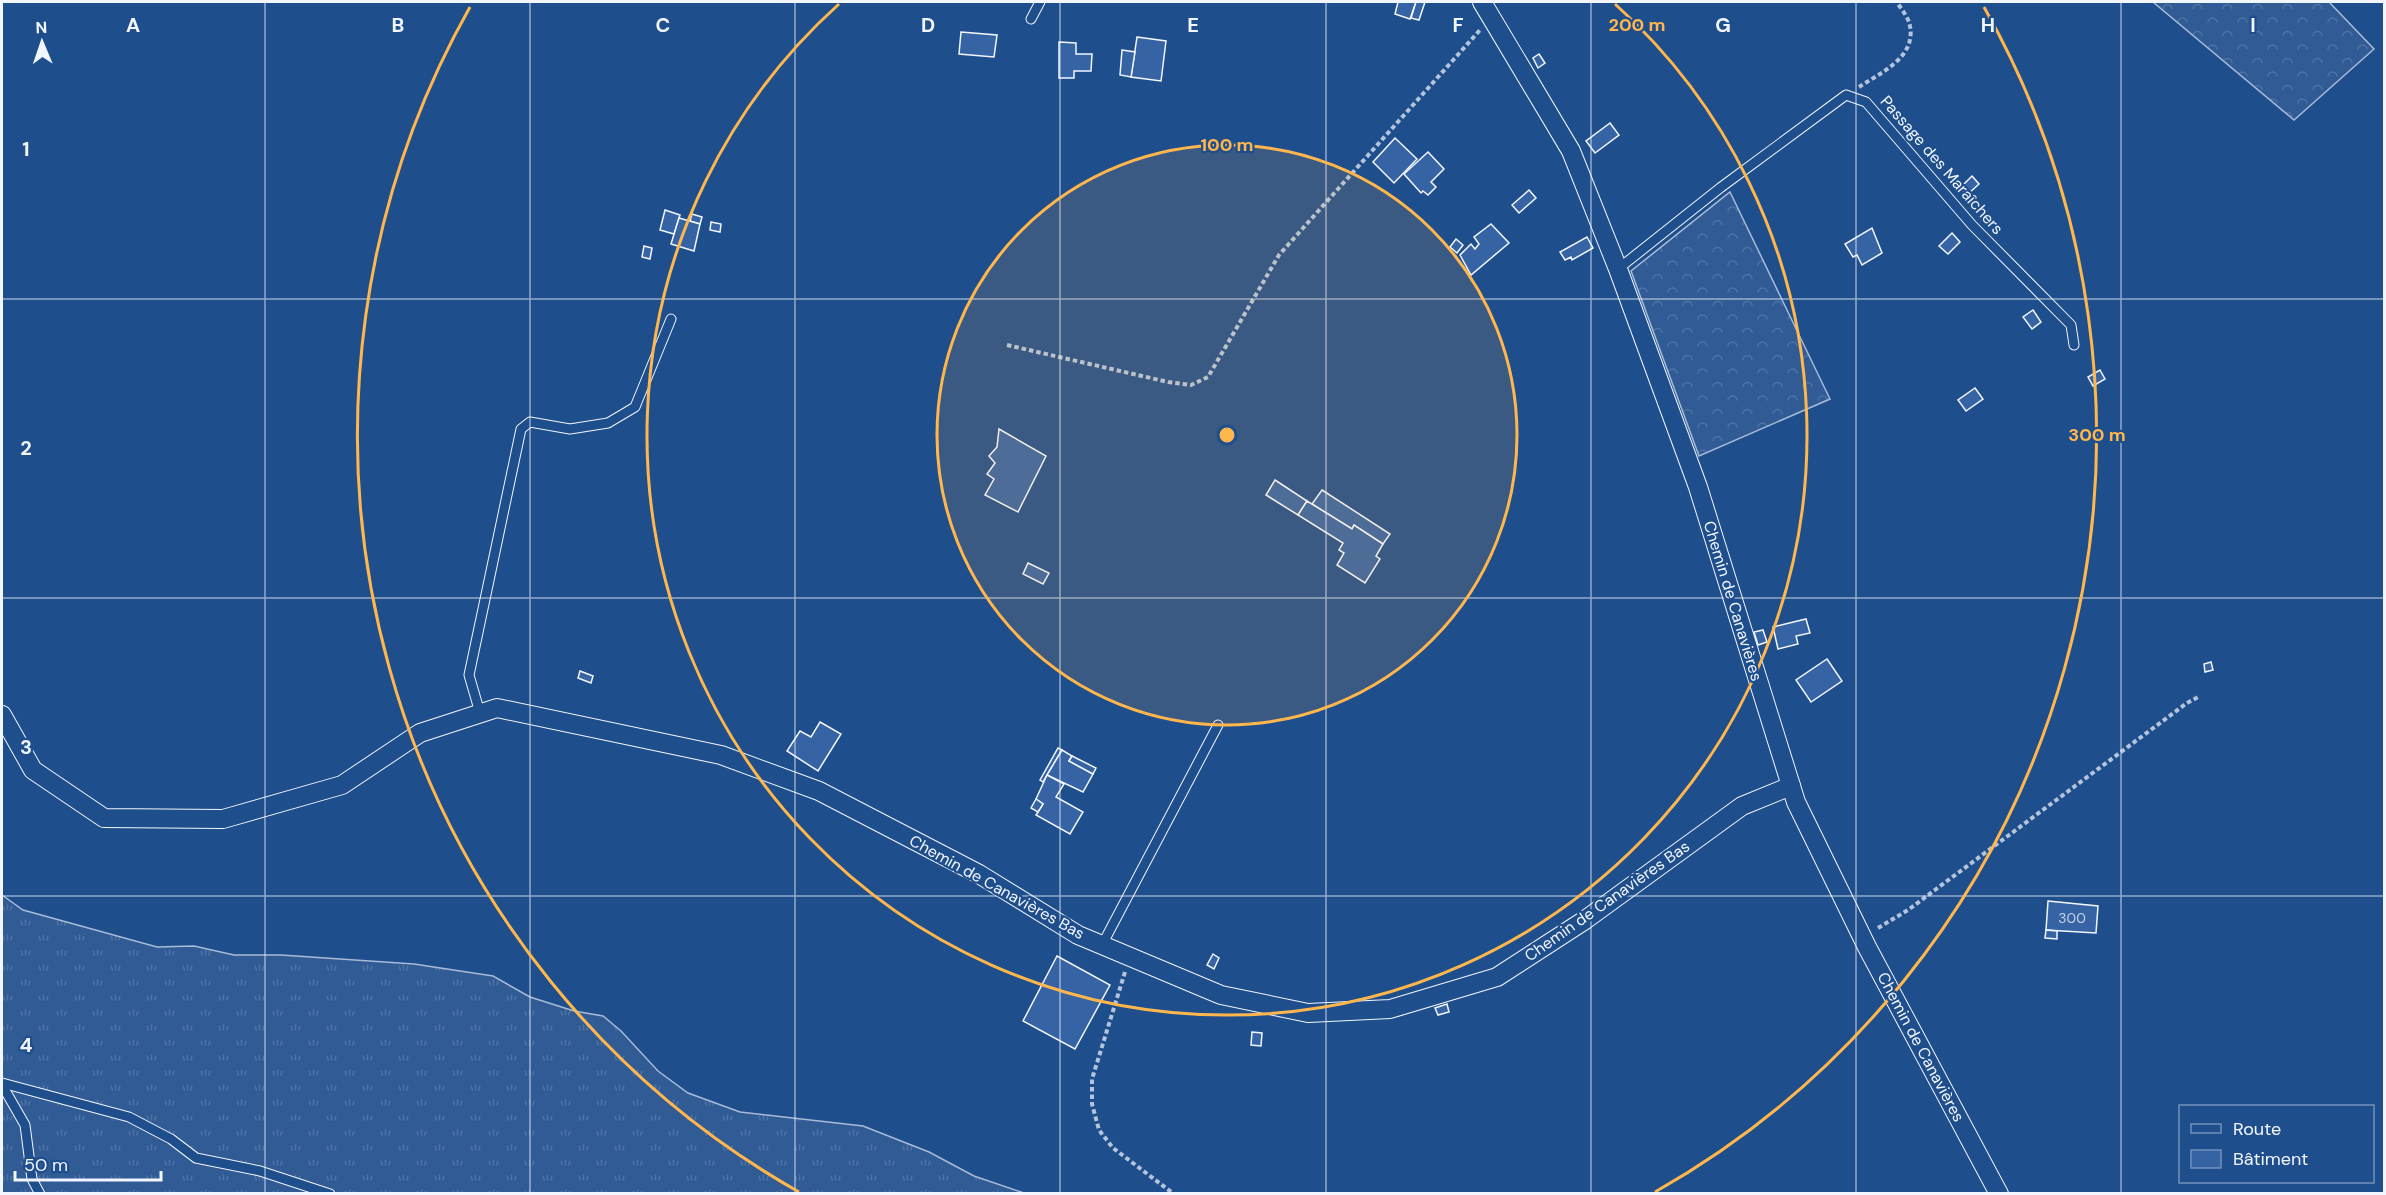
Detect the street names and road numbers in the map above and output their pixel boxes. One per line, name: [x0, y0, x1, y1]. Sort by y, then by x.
street label: Passage des Maraîchers: [1876, 91, 2008, 239]
street label: Chemin de Canavières: [1699, 518, 1767, 684]
street label: Chemin de Canavières Bas: [906, 830, 1088, 944]
street label: Chemin de Canavières Bas: [1520, 836, 1694, 966]
street label: Chemin de Canavières: [1873, 969, 1969, 1125]

